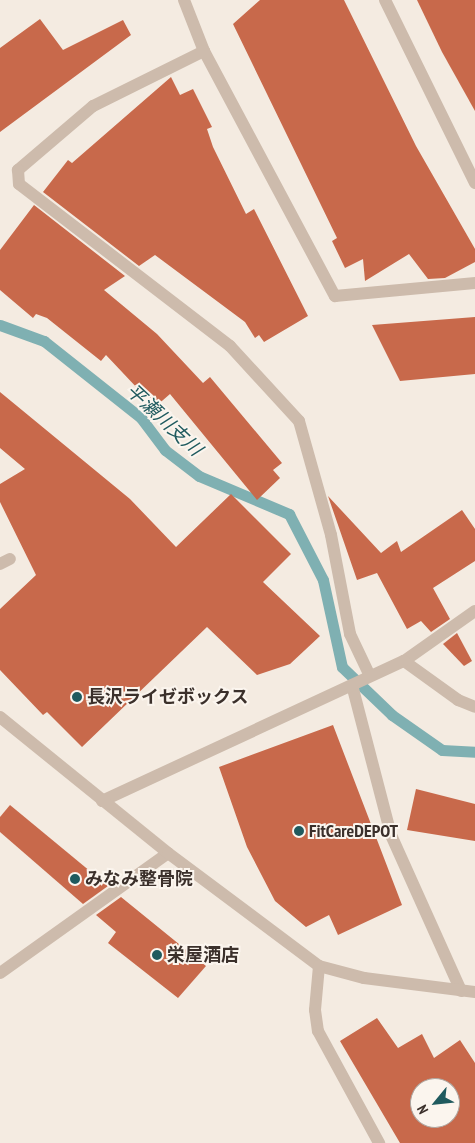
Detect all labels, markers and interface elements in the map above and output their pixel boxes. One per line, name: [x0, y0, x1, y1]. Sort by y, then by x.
water label: 平瀬川支川: [121, 379, 207, 461]
place label: 長沢ライゼボックス: [87, 686, 249, 708]
marker: 長沢ライゼボックス: [71, 691, 83, 703]
place label: FitCareDEPOT: [309, 820, 398, 842]
marker: FitCareDEPOT: [293, 825, 305, 837]
place label: みなみ整骨院: [85, 868, 193, 890]
marker: みなみ整骨院: [69, 873, 81, 885]
place label: 栄屋酒店: [167, 944, 239, 966]
marker: 栄屋酒店: [151, 949, 163, 961]
north arrow: [410, 1078, 460, 1128]
text: N: [413, 1102, 432, 1117]

